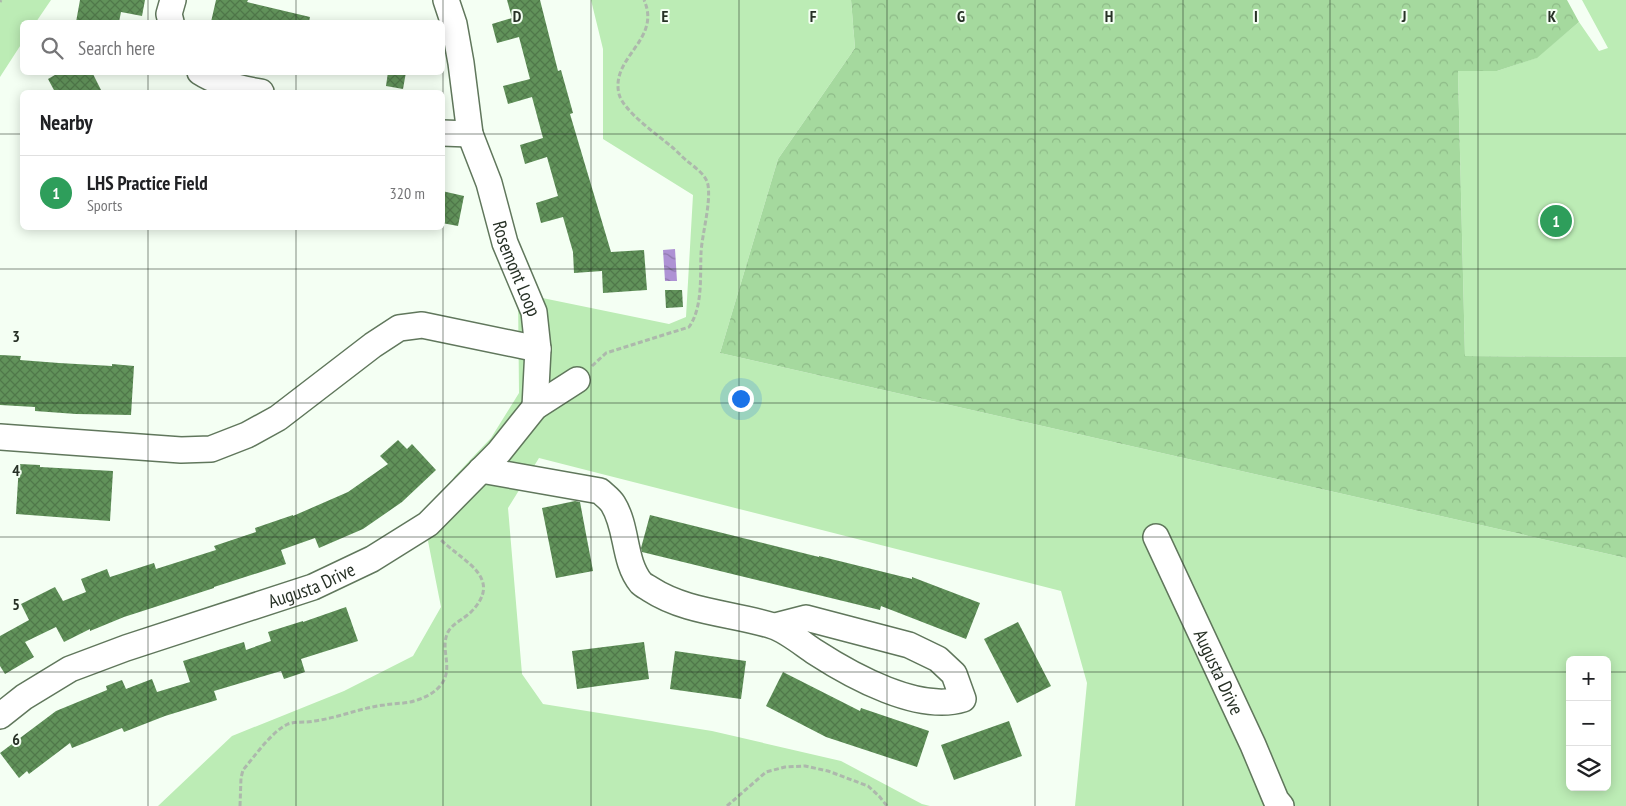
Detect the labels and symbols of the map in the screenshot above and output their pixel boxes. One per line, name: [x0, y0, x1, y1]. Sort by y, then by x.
text: D: [513, 6, 522, 26]
text: E: [662, 6, 669, 26]
text: F: [810, 6, 817, 26]
text: G: [957, 6, 965, 26]
text: H: [1105, 6, 1113, 26]
text: I: [1254, 6, 1258, 26]
text: J: [1401, 6, 1406, 26]
text: K: [1548, 6, 1557, 26]
pin: 1: [1540, 202, 1572, 240]
street label: Rosemont Loop: [488, 218, 546, 320]
text: 3: [12, 326, 20, 346]
your location: [728, 386, 754, 412]
text: 4: [12, 460, 20, 480]
street label: Augusta Drive: [265, 557, 359, 613]
text: 5: [12, 594, 20, 614]
street label: Augusta Drive: [1189, 625, 1249, 719]
text: 6: [12, 729, 20, 749]

